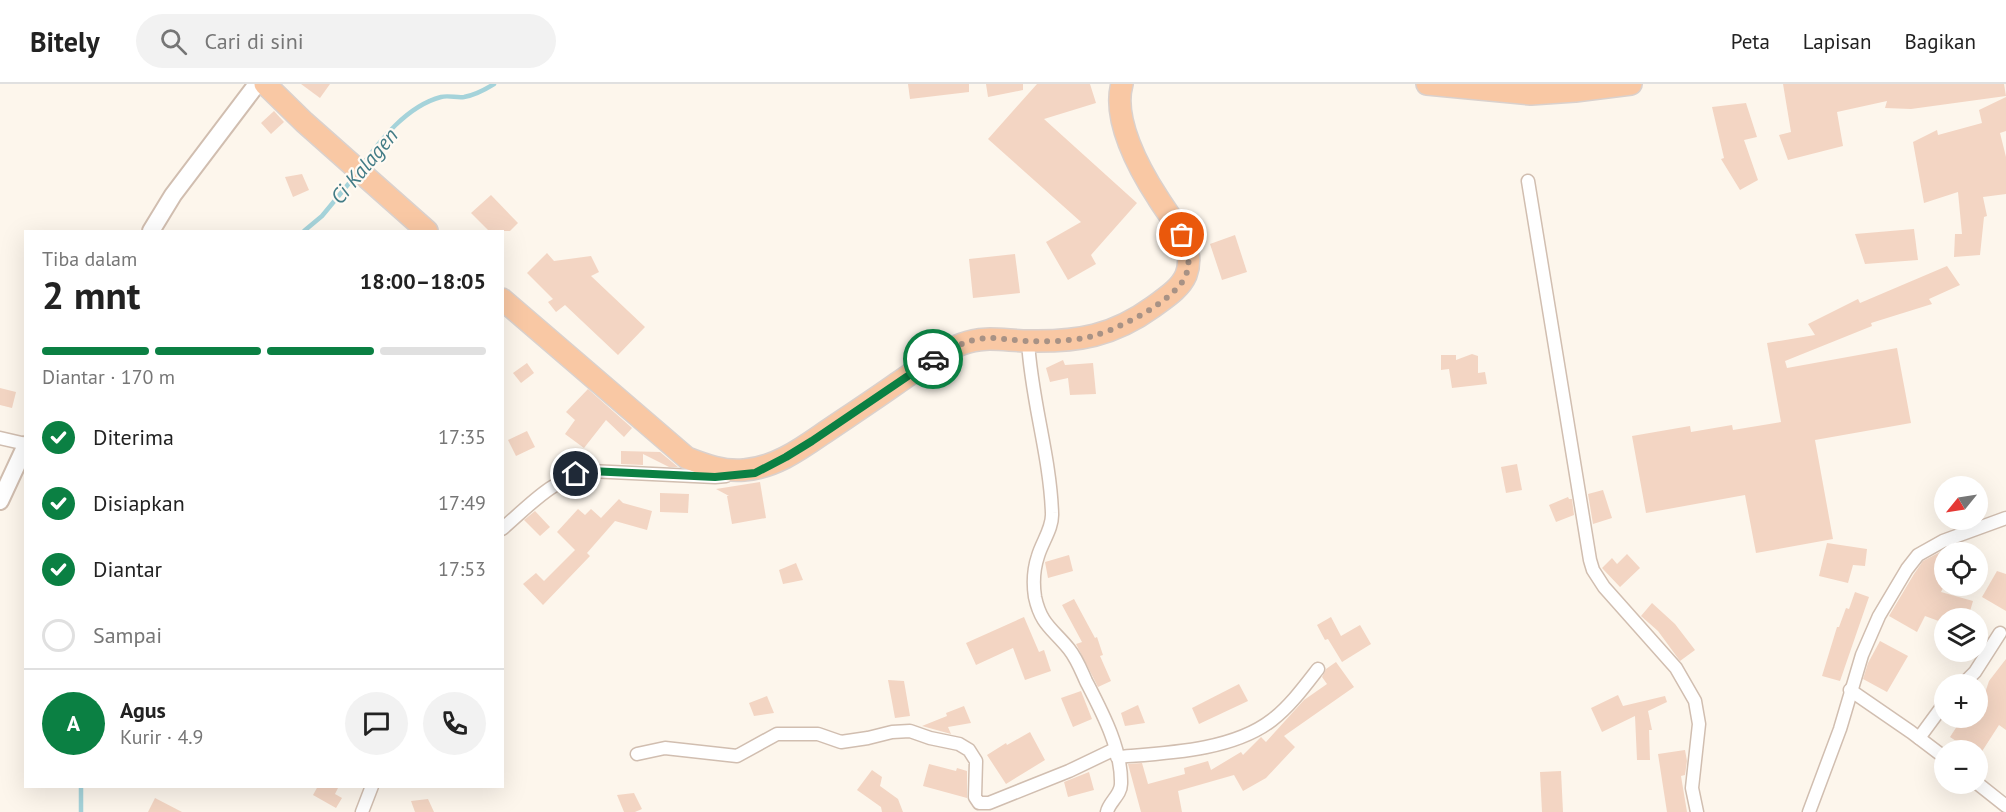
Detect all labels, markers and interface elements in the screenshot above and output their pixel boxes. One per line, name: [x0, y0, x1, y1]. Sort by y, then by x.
search box: [136, 14, 556, 68]
text: Bitely: [30, 23, 100, 60]
icon: search: [157, 25, 190, 58]
text: Cari di sini: [205, 27, 304, 55]
text: Peta: [1731, 28, 1770, 55]
text: Lapisan: [1803, 28, 1871, 55]
text: Bagikan: [1904, 28, 1976, 55]
water label: Ci Kalagen: [324, 122, 404, 210]
pin: [1156, 209, 1207, 260]
icon: bag: [1165, 218, 1198, 251]
text: Tiba dalam: [42, 246, 137, 272]
text: 18:00–18:05: [360, 267, 486, 295]
text: 2 mnt: [42, 269, 140, 320]
courier: [903, 329, 963, 389]
icon: car: [917, 343, 950, 376]
text: Diantar · 170 m: [42, 364, 175, 390]
icon: check: [42, 421, 75, 454]
text: Diterima: [93, 423, 174, 451]
text: 17:35: [438, 424, 486, 450]
pin: [550, 448, 601, 499]
icon: home: [559, 457, 592, 490]
north arrow: [1934, 476, 1988, 530]
map controls: [1934, 476, 1988, 794]
icon: check: [42, 487, 75, 520]
text: Disiapkan: [93, 489, 185, 517]
text: 17:49: [438, 490, 486, 516]
button: locate: [1934, 542, 1988, 596]
icon: check: [42, 553, 75, 586]
text: Diantar: [93, 555, 162, 583]
text: 17:53: [438, 556, 486, 582]
button: layers: [1934, 608, 1988, 662]
text: Sampai: [93, 621, 162, 649]
button: +: [1934, 674, 1988, 728]
button: chat: [345, 692, 408, 755]
button: phone: [423, 692, 486, 755]
text: Agus: [120, 696, 166, 724]
text: A: [67, 709, 80, 737]
text: Kurir · 4.9: [120, 724, 203, 750]
button: −: [1934, 740, 1988, 794]

